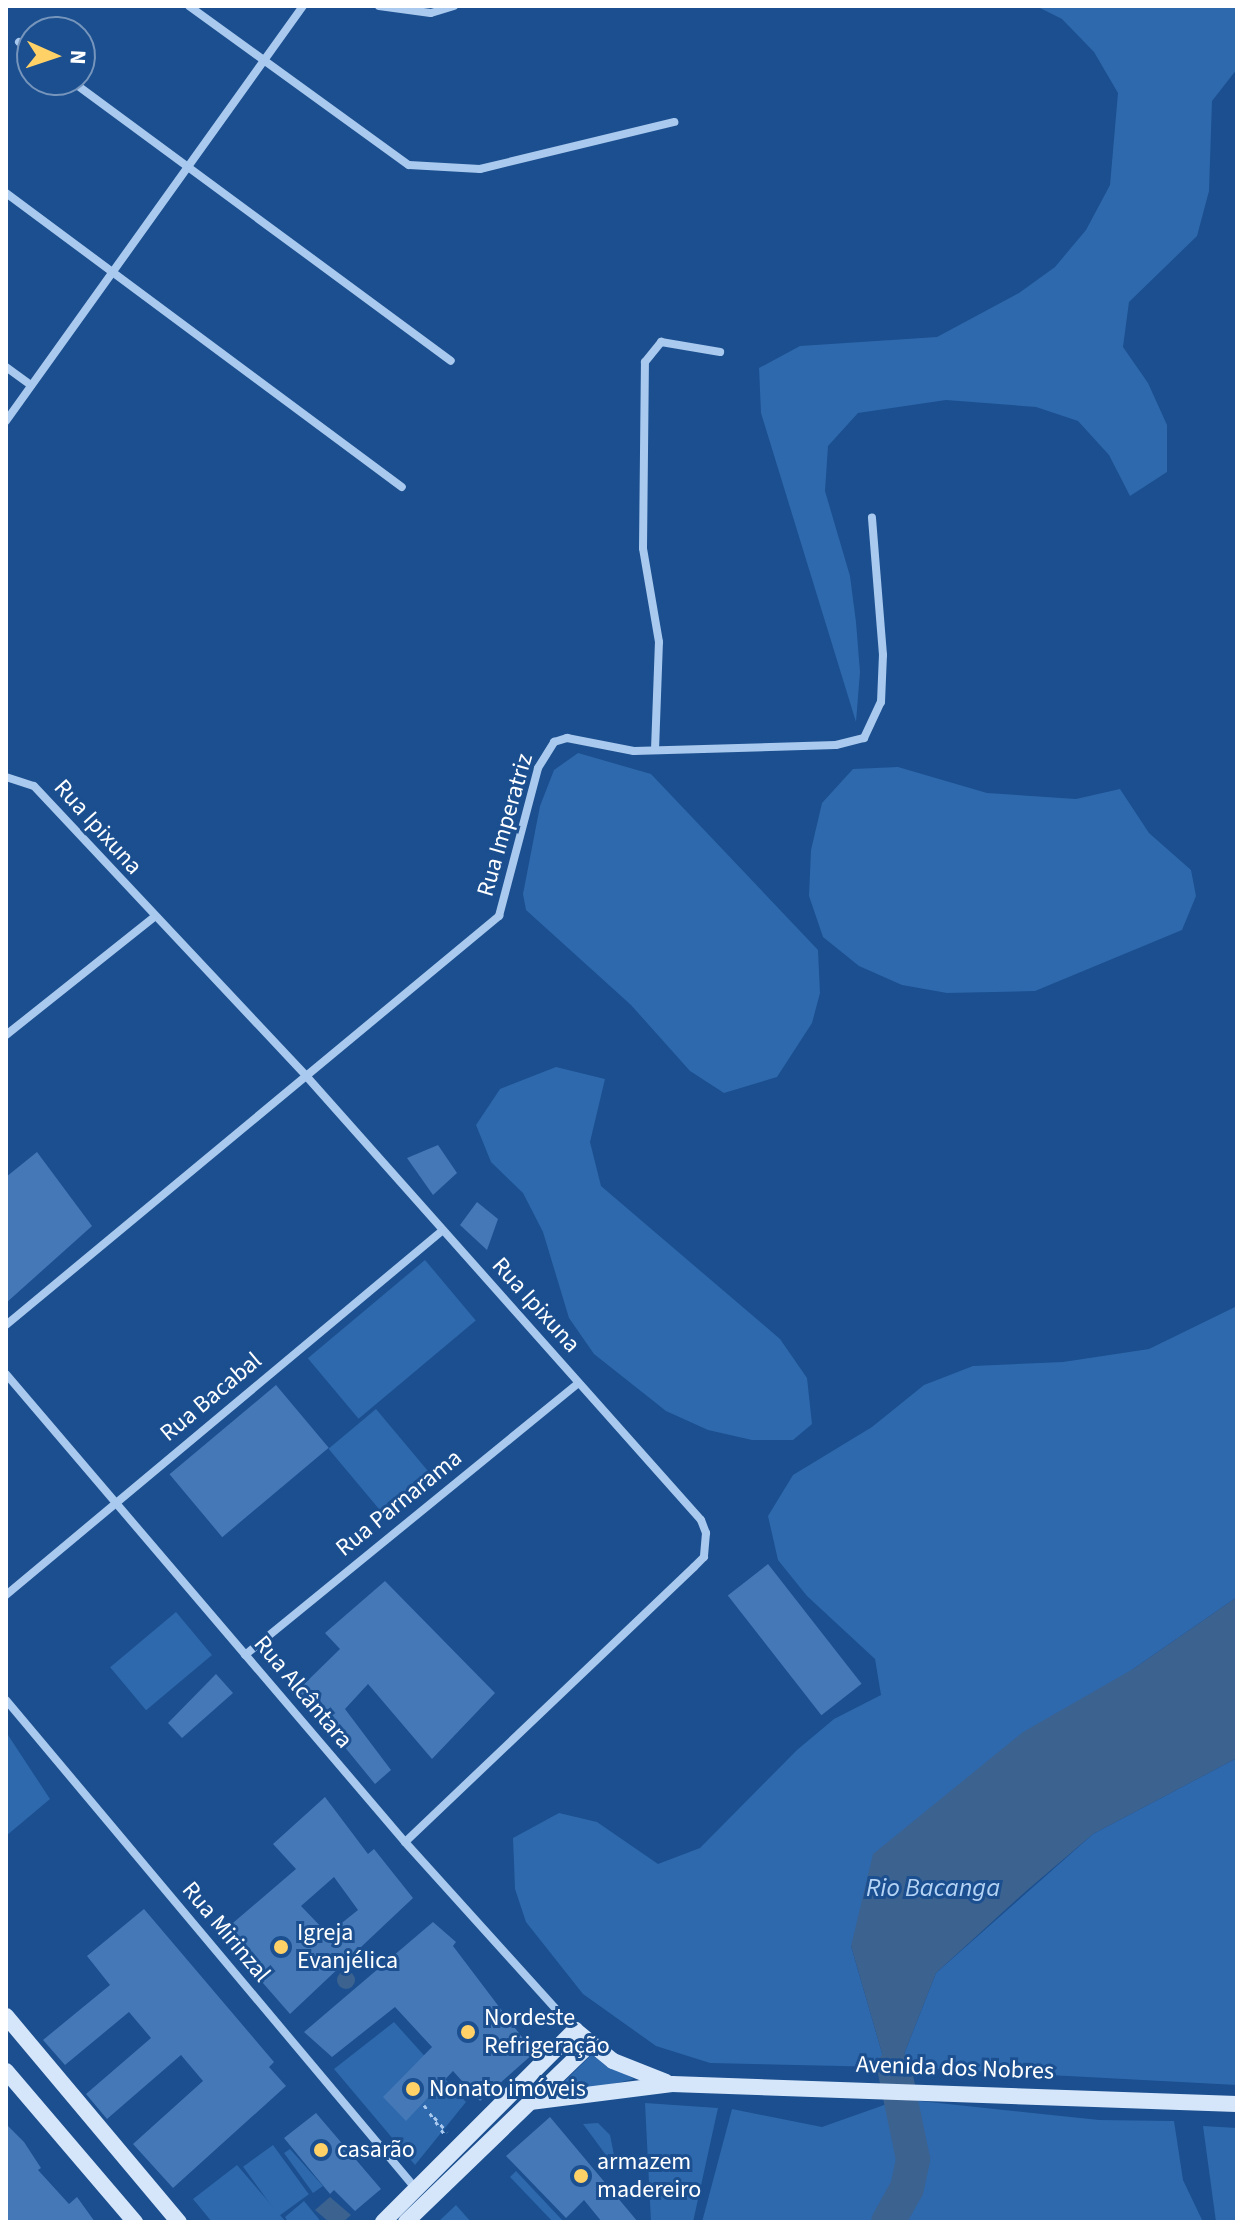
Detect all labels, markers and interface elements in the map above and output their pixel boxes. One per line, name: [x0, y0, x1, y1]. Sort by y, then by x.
north arrow: [16, 16, 96, 96]
text: N: [62, 49, 94, 65]
street label: Rua Imperatriz: [471, 750, 539, 900]
street label: Rua Ipixuna: [48, 773, 148, 881]
street label: Rua Ipixuna: [486, 1251, 586, 1359]
street label: Rua Bacabal: [154, 1346, 268, 1448]
street label: Rua Parnarama: [330, 1443, 468, 1563]
street label: Rua Alcântara: [248, 1630, 358, 1754]
water label: Rio Bacanga: [866, 1872, 1000, 1904]
street label: Rua Mirinzal: [176, 1876, 276, 1988]
place label: Igreja Evanjélica: [297, 1919, 398, 1975]
marker: Igreja Evanjélica: [272, 1938, 290, 1956]
place label: Nordeste Refrigeração: [484, 2004, 610, 2060]
marker: Nordeste Refrigeração: [459, 2023, 477, 2041]
street label: Avenida dos Nobres: [856, 2050, 1054, 2086]
place label: Nonato imóveis: [429, 2075, 586, 2103]
marker: Nonato imóveis: [404, 2080, 422, 2098]
place label: casarão: [337, 2136, 415, 2164]
marker: casarão: [312, 2141, 330, 2159]
place label: armazem madereiro: [597, 2148, 701, 2204]
marker: armazem madereiro: [572, 2167, 590, 2185]

